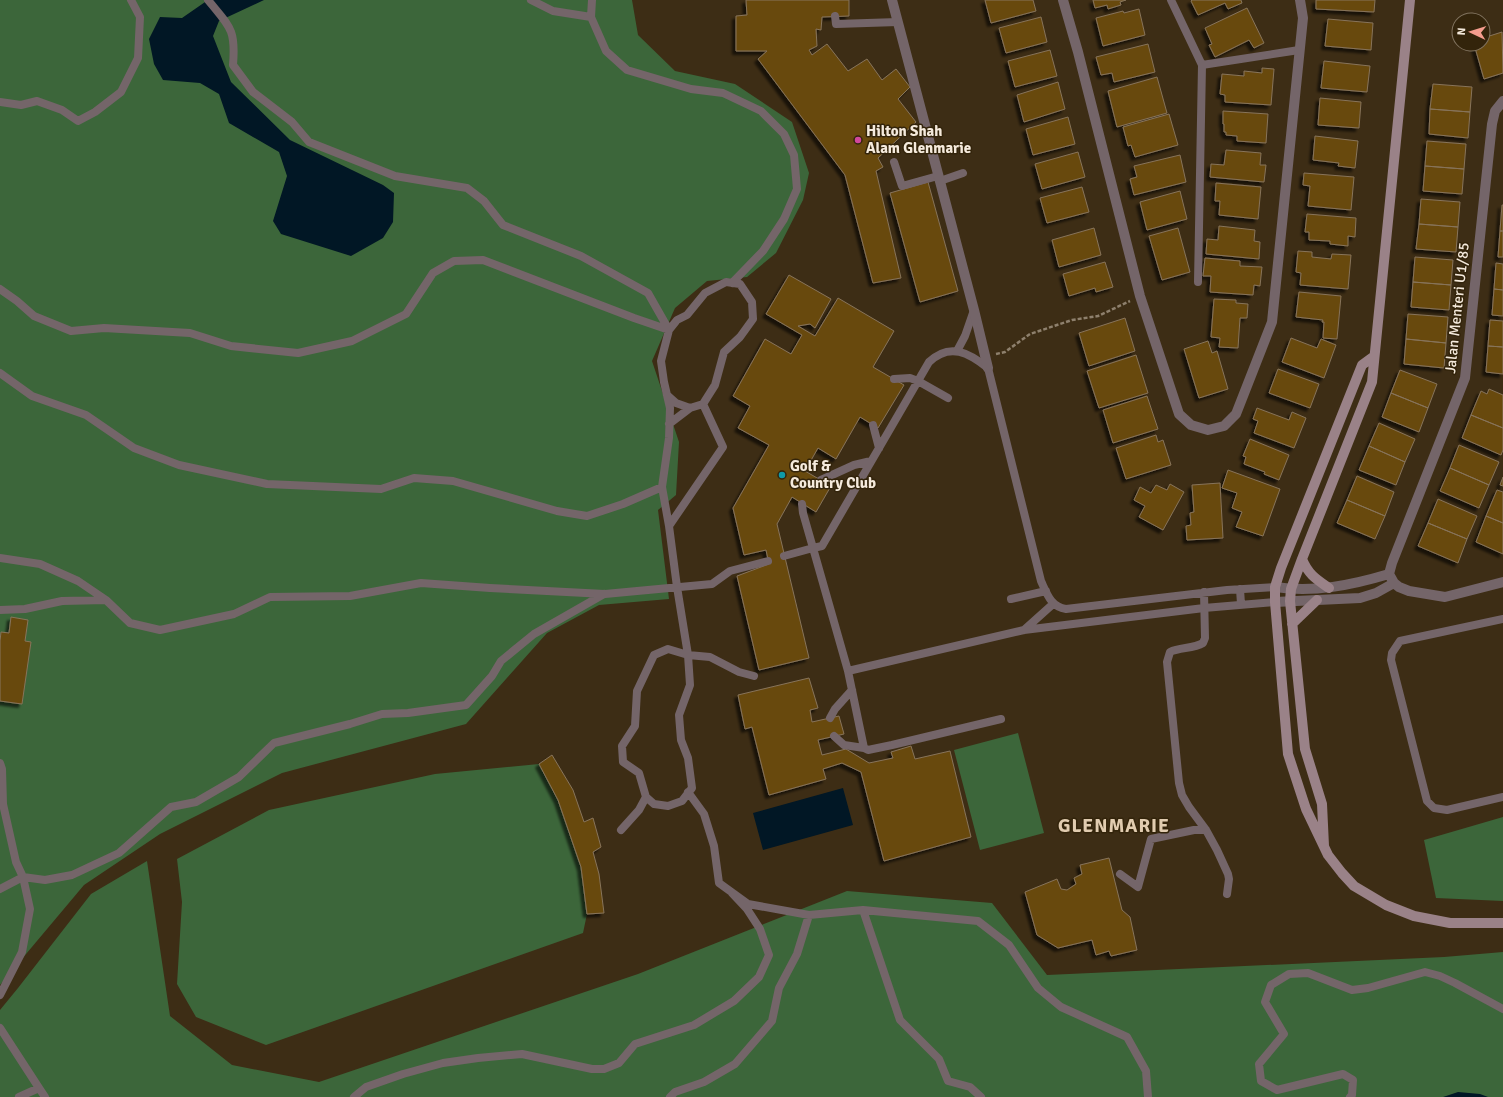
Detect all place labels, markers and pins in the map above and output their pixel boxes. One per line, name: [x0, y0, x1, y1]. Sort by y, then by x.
place label: Hilton Shah Alam Glenmarie: [866, 122, 971, 157]
marker: Hilton Shah Alam Glenmarie: [853, 135, 863, 145]
place label: Golf & Country Club: [790, 457, 876, 492]
marker: Golf & Country Club: [777, 470, 787, 480]

